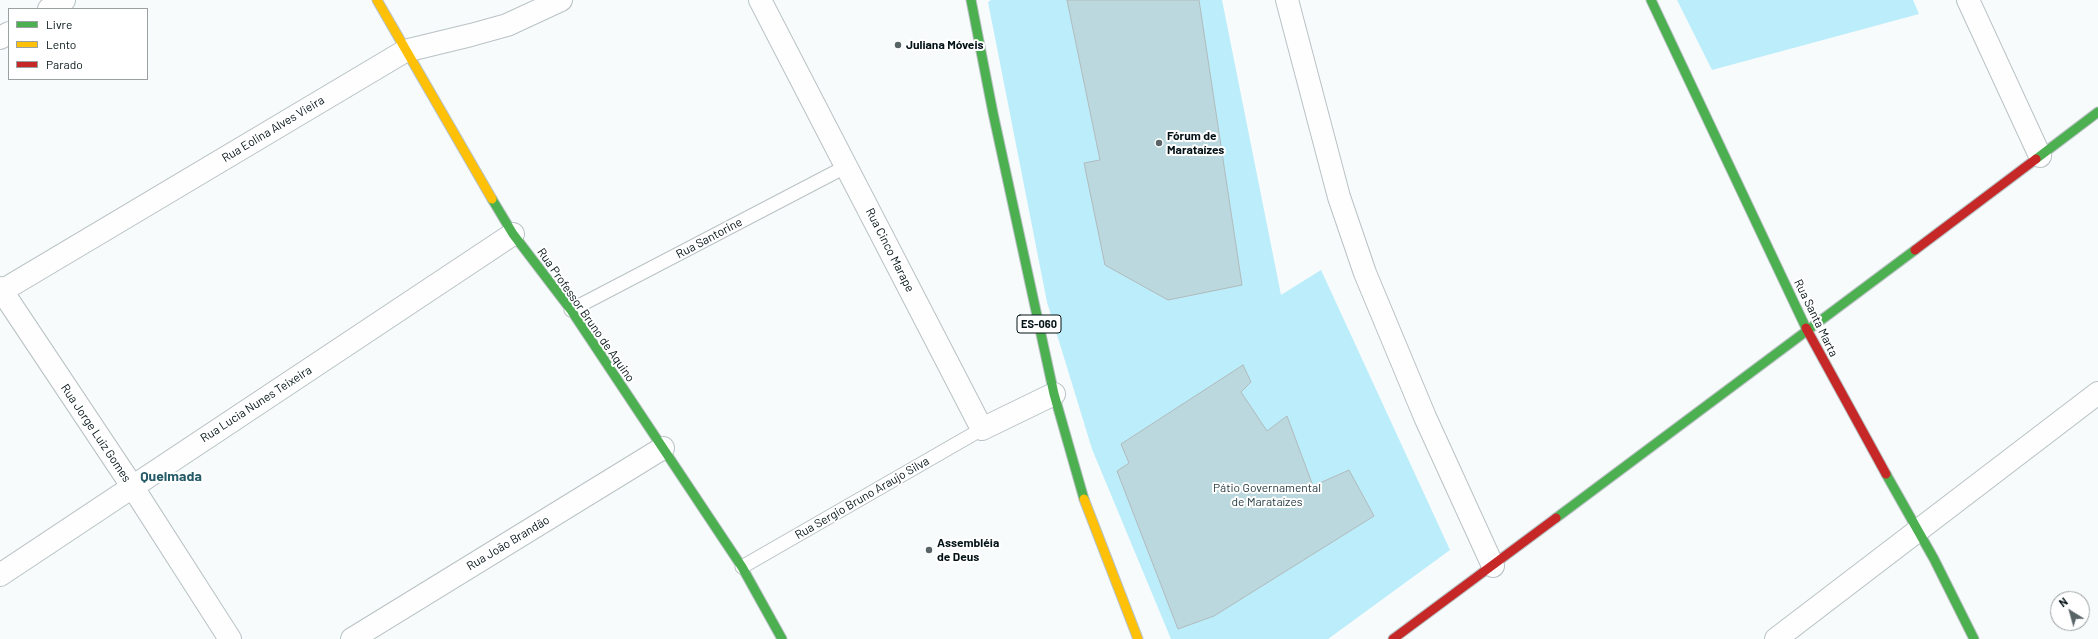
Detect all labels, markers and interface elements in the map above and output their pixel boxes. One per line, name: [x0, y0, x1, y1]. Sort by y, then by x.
legend: [8, 8, 148, 80]
text: Livre: [46, 17, 72, 31]
text: Lento: [46, 37, 76, 51]
place label: Juliana Móveis: [906, 38, 983, 52]
marker: Juliana Móveis: [893, 40, 903, 50]
text: Parado: [46, 57, 83, 71]
street label: Rua Eolina Alves Vieira: [219, 93, 327, 165]
place label: Fórum de Marataízes: [1167, 129, 1224, 157]
marker: Fórum de Marataízes: [1154, 138, 1164, 148]
street label: Rua Cinco Marape: [863, 206, 917, 294]
street label: Rua Santorine: [673, 215, 745, 261]
street label: Rua Professor Bruno de Aquino: [534, 245, 638, 385]
street label: Rua Santa Marta: [1791, 277, 1841, 359]
road number: ES-060: [1017, 315, 1061, 333]
street label: Rua Lucia Nunes Teixeira: [198, 363, 314, 445]
street label: Rua Jorge Luiz Gomes: [58, 381, 134, 485]
street label: Rua Sergio Bruno Araujo Silva: [792, 454, 932, 542]
district label: Queimada: [140, 468, 202, 484]
park label: Pátio Governamental de Marataízes: [1213, 481, 1321, 509]
street label: Rua João Brandão: [464, 513, 552, 573]
place label: Assembléia de Deus: [937, 536, 999, 564]
marker: Assembléia de Deus: [924, 545, 934, 555]
north arrow: [2050, 591, 2090, 631]
text: N: [2056, 594, 2070, 609]

